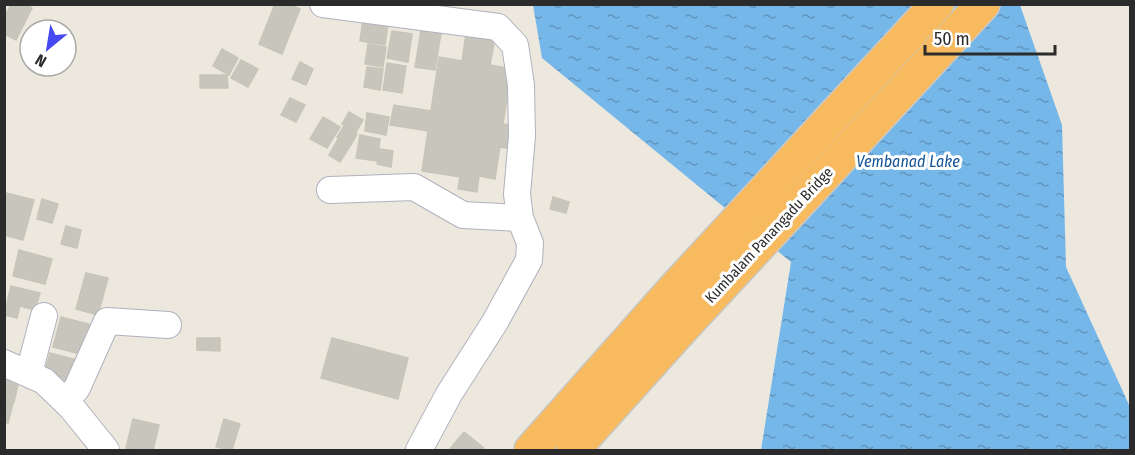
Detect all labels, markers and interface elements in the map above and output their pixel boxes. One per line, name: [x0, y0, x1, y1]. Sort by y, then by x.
north arrow: [18, 18, 78, 78]
scale bar: [925, 18, 1056, 56]
text: 50 m: [934, 28, 970, 50]
text: N: [32, 50, 50, 71]
water label: Vembanad Lake: [856, 152, 960, 171]
street label: Kumbalam Panangadu Bridge: [701, 163, 837, 307]

